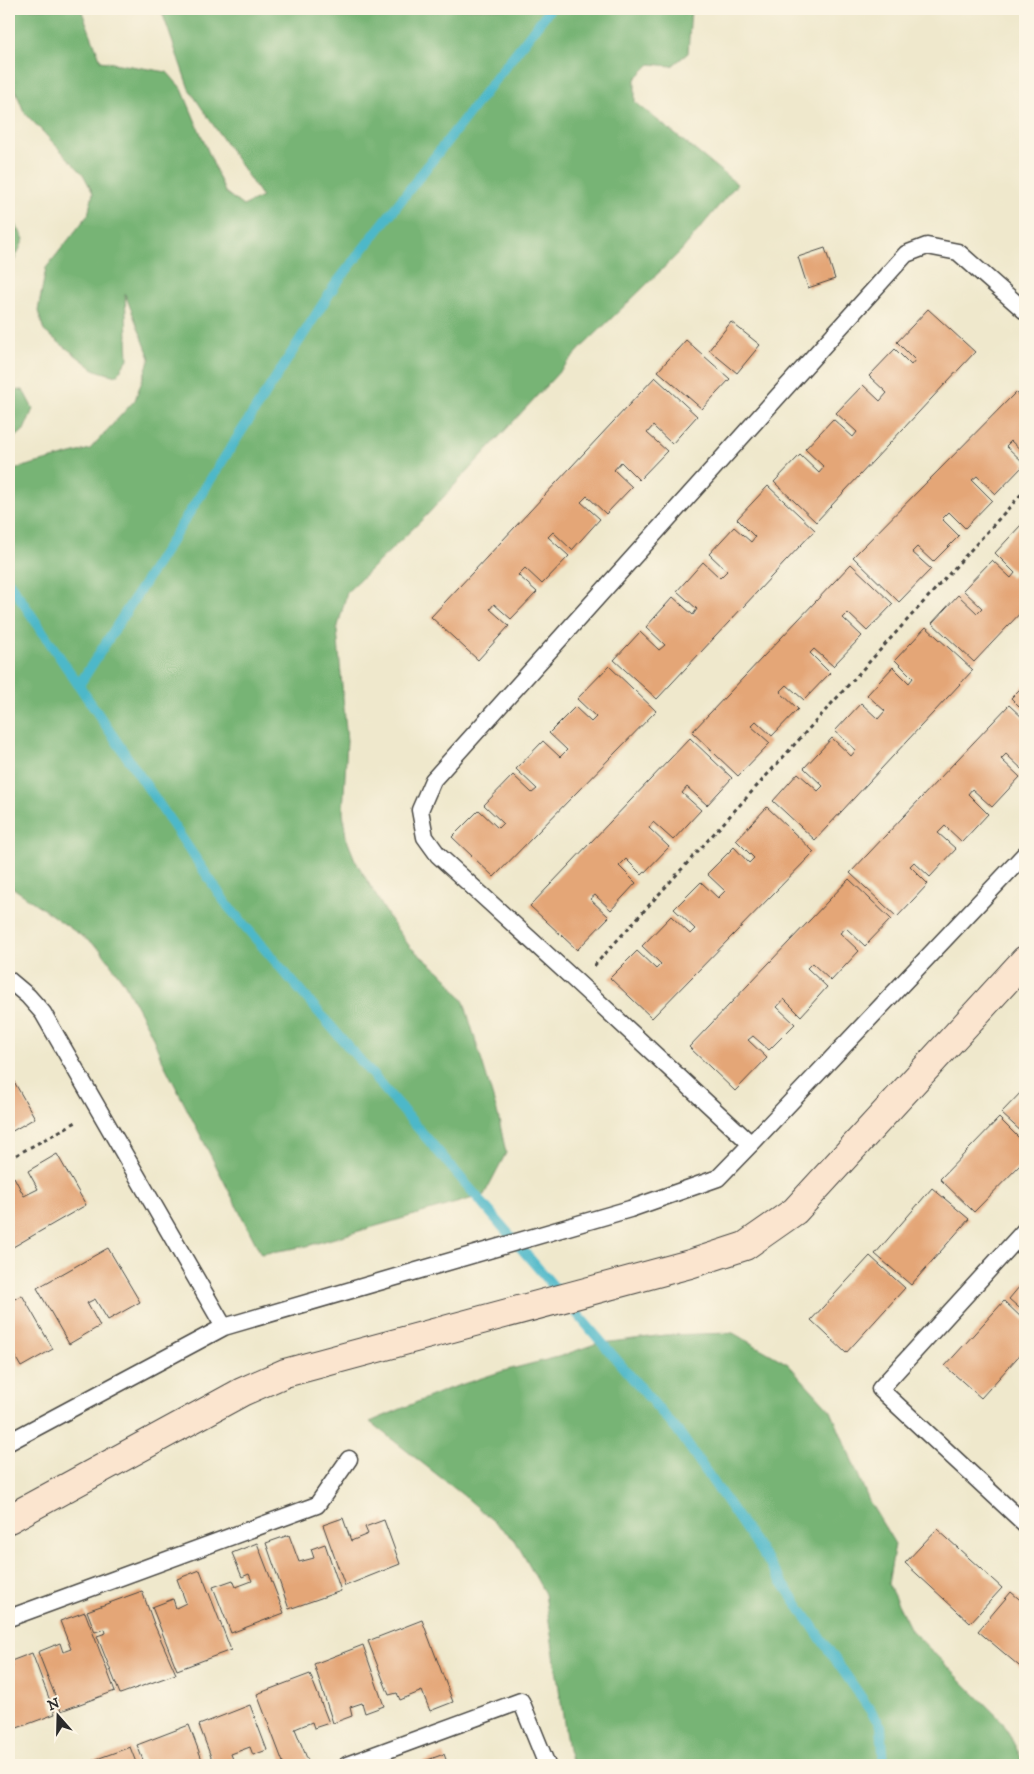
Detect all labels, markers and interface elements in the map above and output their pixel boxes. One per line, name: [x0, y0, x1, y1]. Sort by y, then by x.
north arrow: [32, 1692, 82, 1742]
text: N: [45, 1694, 63, 1715]

